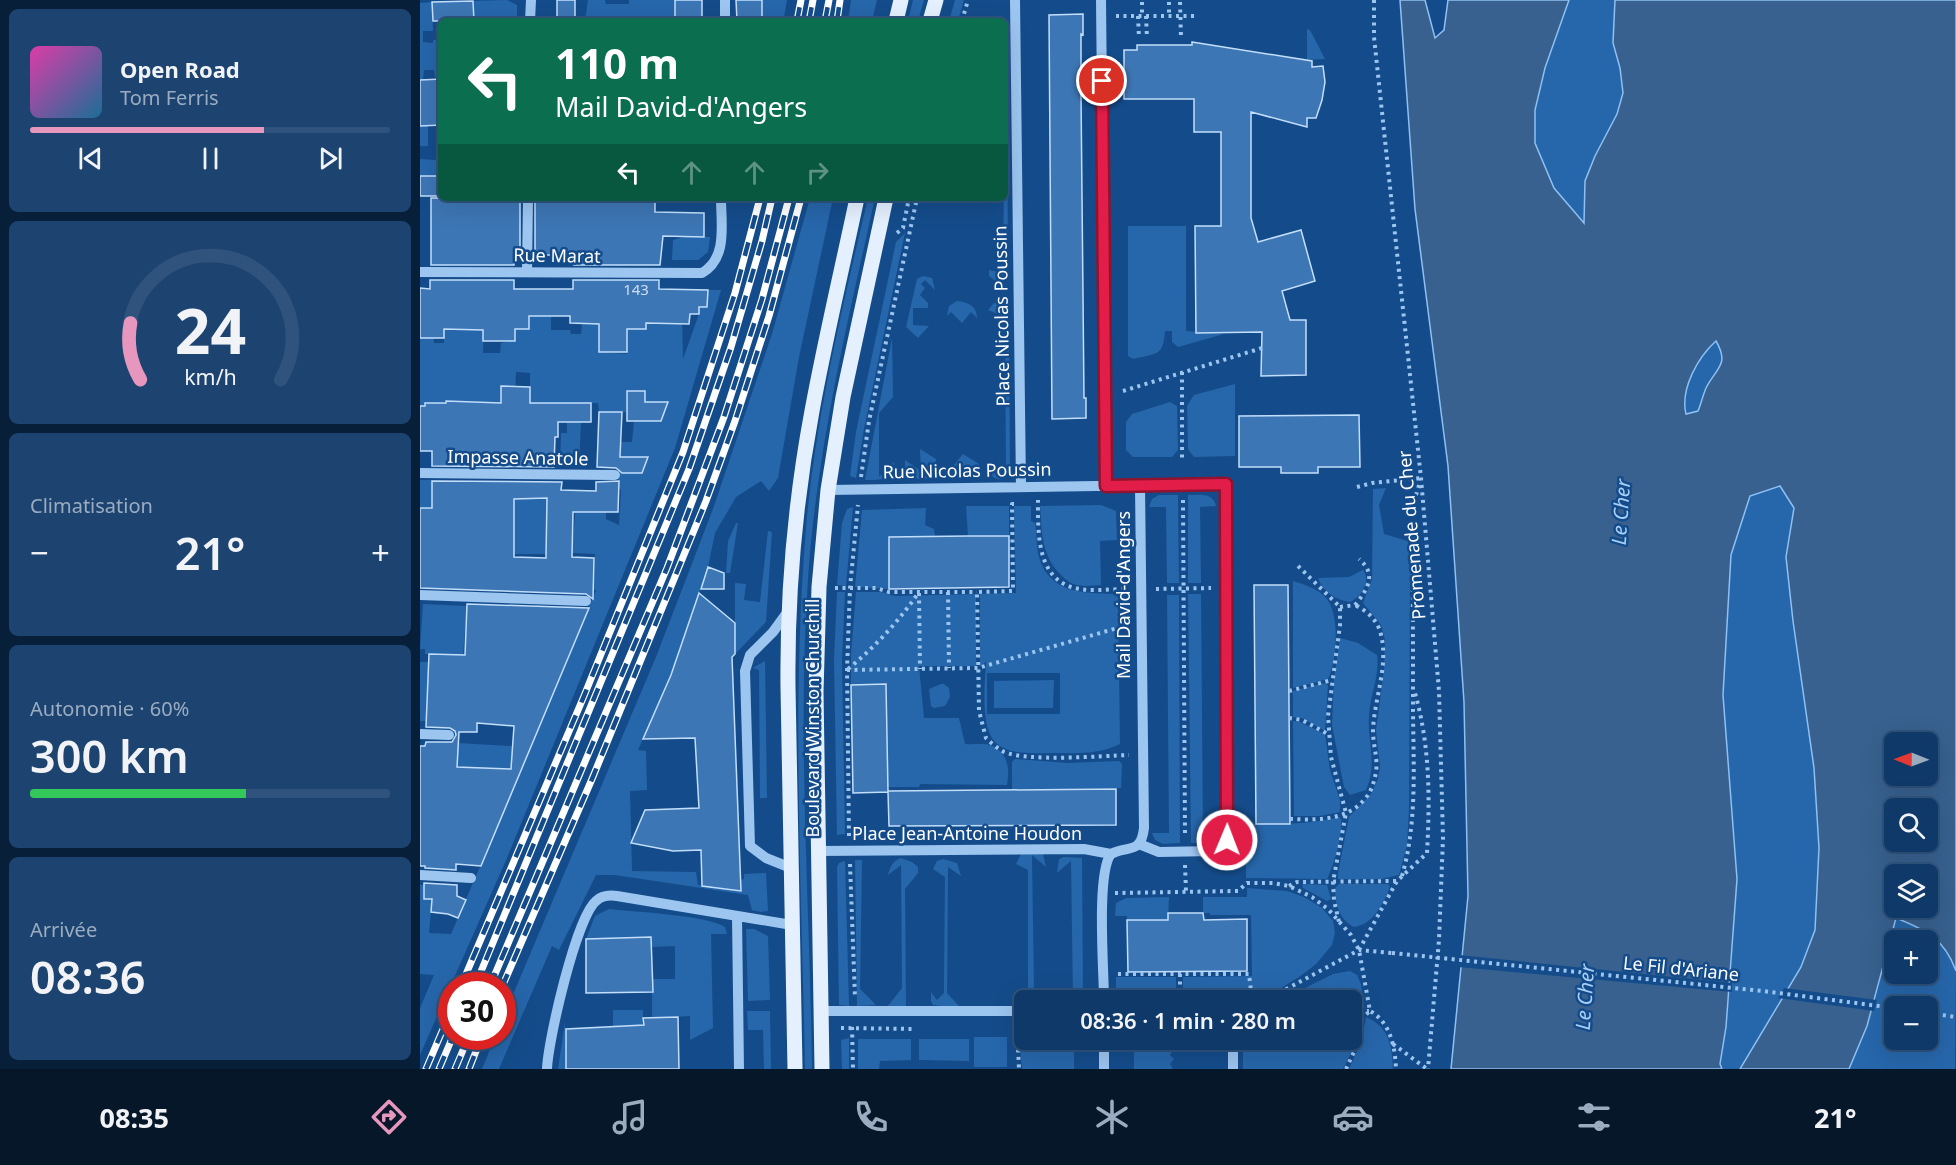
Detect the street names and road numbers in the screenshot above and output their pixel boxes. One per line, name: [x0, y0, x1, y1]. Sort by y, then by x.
street label: Place Nicolas Poussin: [987, 225, 1015, 407]
street label: Rue Marat: [513, 242, 601, 268]
street label: Impasse Anatole: [447, 444, 589, 470]
street label: Promenade du Cher: [1392, 449, 1430, 621]
street label: Rue Nicolas Poussin: [882, 457, 1052, 483]
street label: Mail David-d'Angers: [1111, 511, 1135, 679]
street label: Boulevard Winston Churchill: [800, 599, 824, 837]
street label: Place Jean-Antoine Houdon: [852, 821, 1082, 845]
street label: Le Fil d'Ariane: [1622, 950, 1740, 986]

